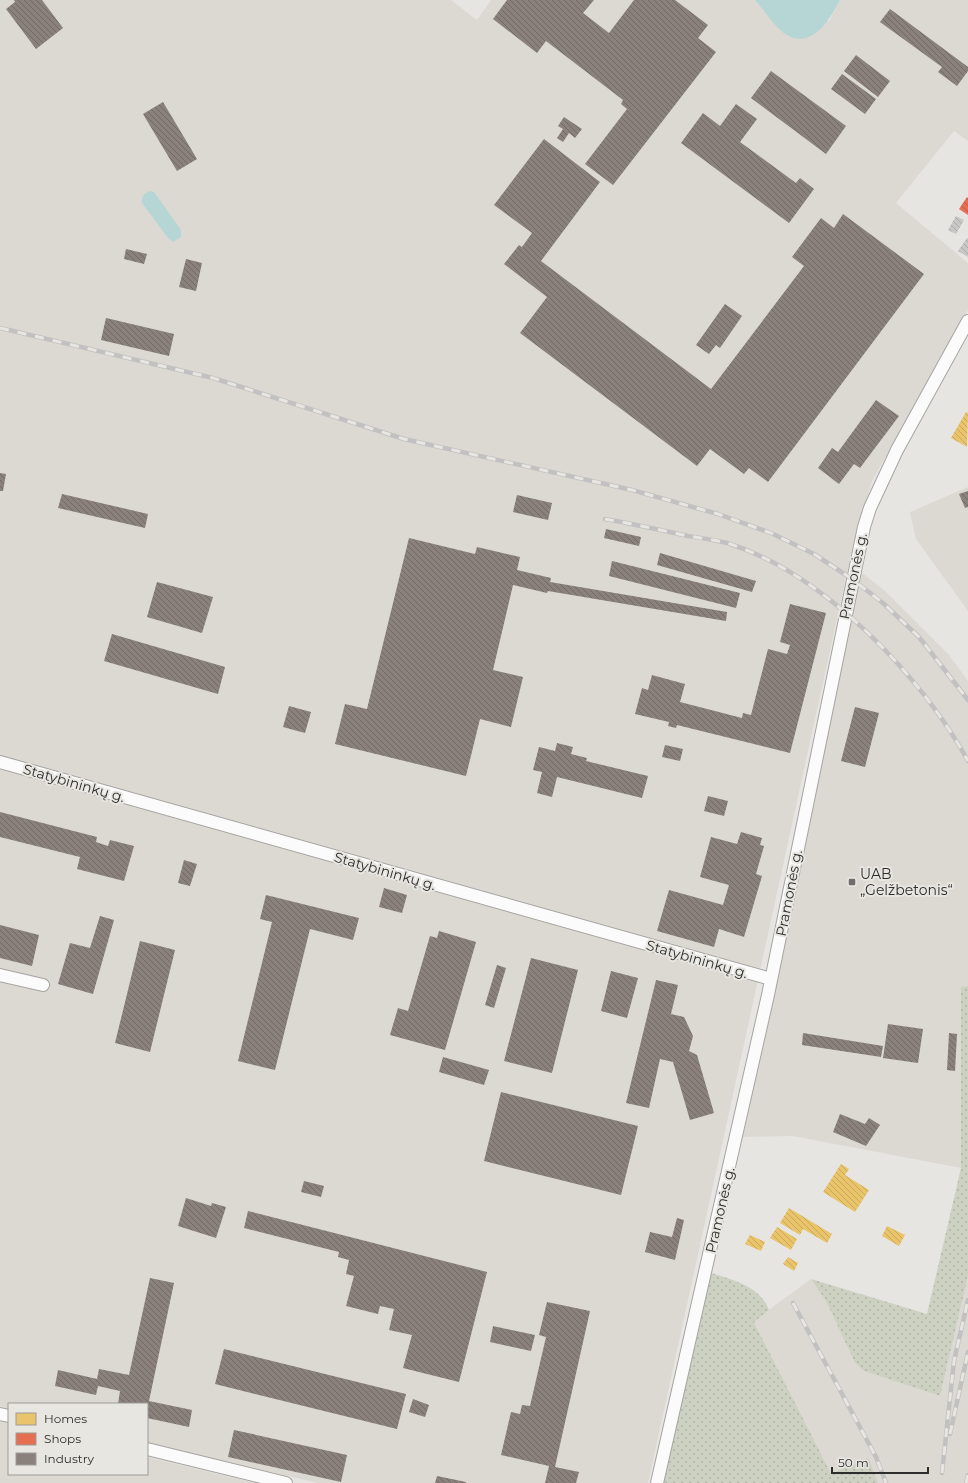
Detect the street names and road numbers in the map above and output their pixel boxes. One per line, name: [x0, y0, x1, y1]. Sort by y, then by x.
street label: Pramonės g.: [835, 531, 871, 621]
street label: Statybininkų g.: [21, 760, 127, 806]
street label: Statybininkų g.: [332, 848, 438, 894]
street label: Pramonės g.: [772, 848, 806, 938]
street label: Statybininkų g.: [644, 936, 750, 982]
street label: Pramonės g.: [701, 1165, 739, 1255]

